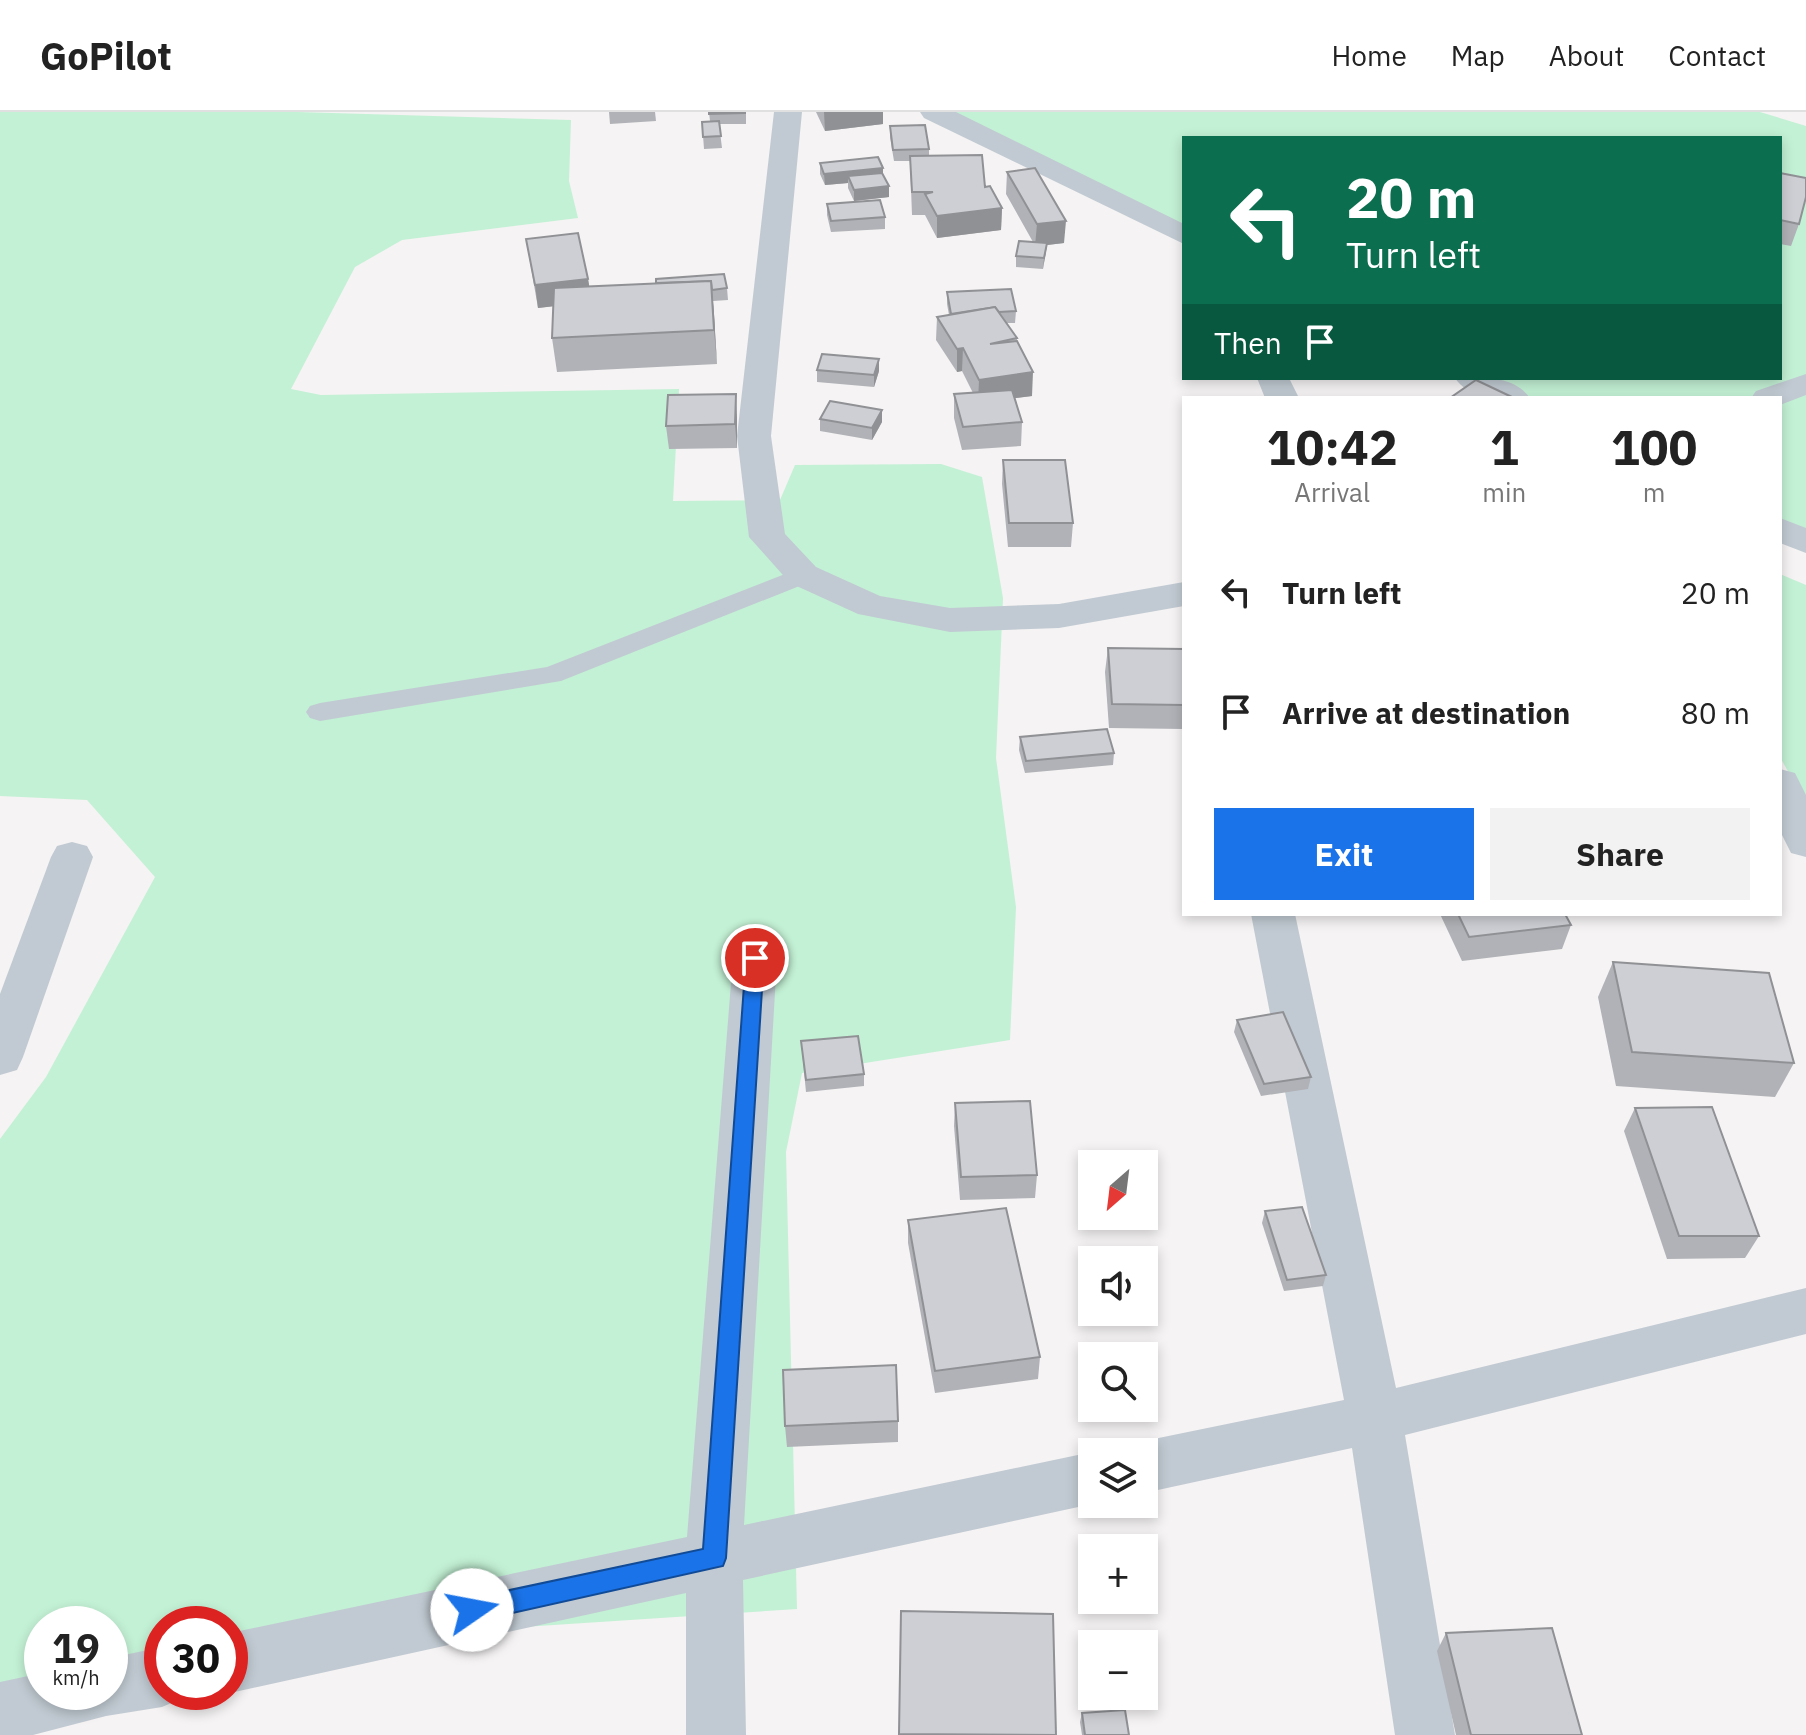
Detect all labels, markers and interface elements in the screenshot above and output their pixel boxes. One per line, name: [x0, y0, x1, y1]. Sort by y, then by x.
text: GoPilot: [40, 31, 172, 80]
text: Home: [1331, 37, 1407, 74]
text: Map: [1451, 37, 1505, 74]
text: About: [1549, 37, 1624, 74]
text: Contact: [1668, 37, 1766, 74]
text: 20 m: [1346, 161, 1476, 233]
icon: left: [1214, 168, 1318, 272]
text: Turn left: [1346, 231, 1481, 278]
icon: arrive: [1298, 320, 1342, 364]
text: Then: [1214, 323, 1282, 362]
text: 10:42: [1267, 416, 1398, 478]
text: 1: [1490, 416, 1519, 478]
text: 100: [1611, 416, 1697, 478]
text: Arrival: [1294, 475, 1370, 509]
text: min: [1482, 475, 1526, 509]
text: m: [1643, 475, 1665, 509]
icon: left: [1214, 570, 1258, 614]
text: Turn left: [1282, 573, 1401, 612]
text: 20 m: [1681, 573, 1750, 612]
icon: arrive: [1214, 690, 1258, 734]
text: Arrive at destination: [1282, 693, 1570, 732]
text: 80 m: [1681, 693, 1750, 732]
button: Exit: [1214, 808, 1474, 900]
button: Share: [1490, 808, 1750, 900]
pin: [721, 924, 789, 992]
icon: arrive: [733, 936, 777, 980]
north arrow: [1078, 1150, 1158, 1230]
map controls: [1078, 1150, 1158, 1710]
button: sound: [1078, 1246, 1158, 1326]
button: search: [1078, 1342, 1158, 1422]
button: layers: [1078, 1438, 1158, 1518]
button: +: [1078, 1534, 1158, 1614]
position arrow: [430, 1568, 514, 1652]
speed limit sign: 30: [144, 1606, 248, 1710]
text: 19: [52, 1622, 100, 1674]
button: −: [1078, 1630, 1158, 1710]
text: km/h: [52, 1664, 100, 1691]

